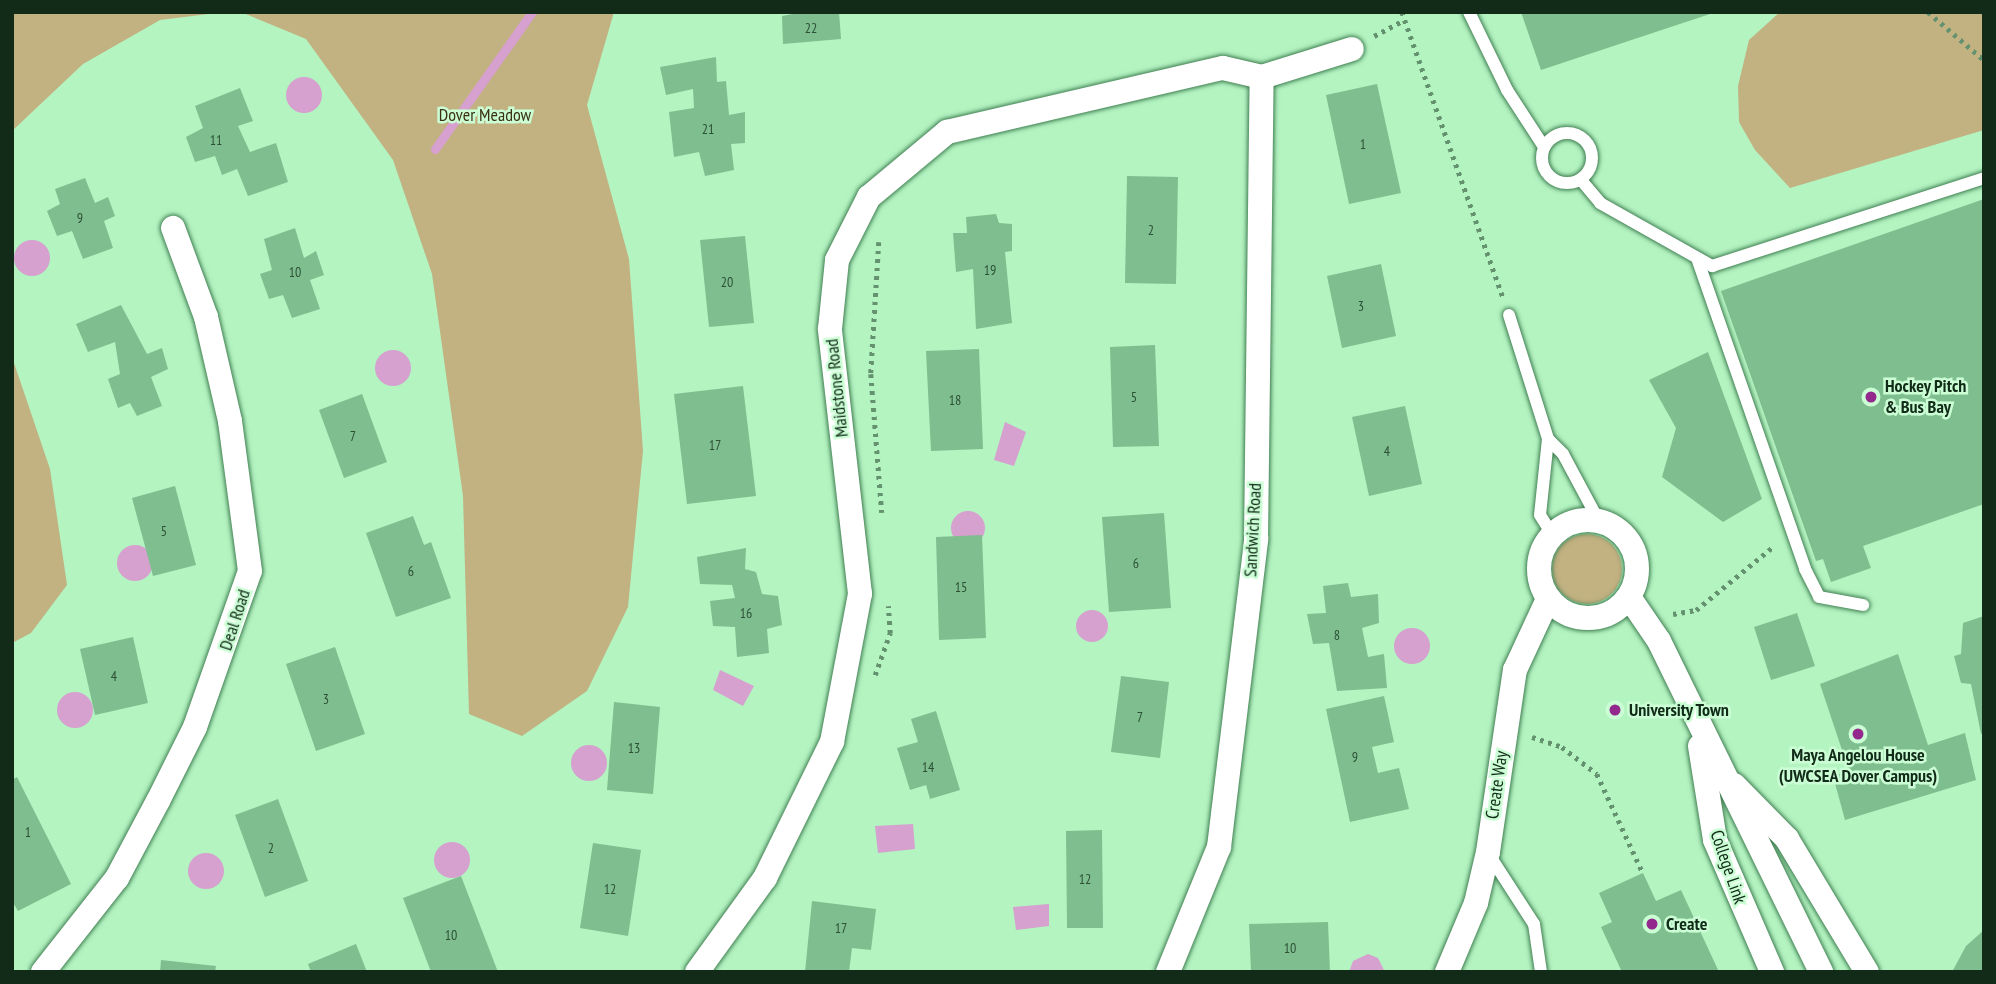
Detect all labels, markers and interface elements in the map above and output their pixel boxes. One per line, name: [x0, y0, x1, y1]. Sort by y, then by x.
house number: 22: [805, 20, 817, 36]
park label: Dover Meadow: [439, 104, 531, 126]
house number: 21: [702, 121, 714, 137]
house number: 11: [210, 132, 222, 148]
house number: 1: [1360, 136, 1366, 152]
house number: 9: [77, 210, 83, 226]
house number: 2: [1148, 222, 1154, 238]
house number: 19: [984, 262, 996, 278]
house number: 10: [289, 264, 301, 280]
house number: 20: [721, 274, 733, 290]
house number: 3: [1358, 298, 1364, 314]
street label: Maidstone Road: [821, 338, 853, 438]
place label: Hockey Pitch & Bus Bay: [1885, 376, 1967, 418]
house number: 5: [1131, 389, 1137, 405]
marker: Hockey Pitch & Bus Bay: [1863, 389, 1879, 405]
house number: 18: [949, 392, 961, 408]
house number: 7: [350, 428, 356, 444]
house number: 17: [709, 437, 721, 453]
house number: 4: [1384, 443, 1390, 459]
street label: Sandwich Road: [1240, 483, 1266, 577]
house number: 5: [161, 523, 167, 539]
house number: 6: [1133, 555, 1139, 571]
house number: 6: [408, 563, 414, 579]
house number: 15: [955, 579, 967, 595]
street label: Deal Road: [215, 587, 255, 653]
house number: 16: [740, 605, 752, 621]
house number: 8: [1334, 627, 1340, 643]
house number: 4: [111, 668, 117, 684]
house number: 3: [323, 691, 329, 707]
place label: University Town: [1629, 699, 1730, 721]
marker: University Town: [1607, 702, 1623, 718]
house number: 7: [1137, 709, 1143, 725]
marker: Maya Angelou House (UWCSEA Dover Campus): [1850, 726, 1866, 742]
house number: 13: [628, 740, 640, 756]
place label: Maya Angelou House (UWCSEA Dover Campus): [1778, 745, 1938, 788]
house number: 9: [1352, 749, 1358, 765]
street label: Create Way: [1481, 749, 1513, 821]
house number: 14: [922, 759, 934, 775]
house number: 1: [25, 824, 31, 840]
street label: College Link: [1705, 827, 1751, 907]
house number: 2: [268, 840, 274, 856]
house number: 12: [1079, 871, 1091, 887]
house number: 12: [604, 881, 616, 897]
place label: Create: [1666, 913, 1707, 935]
marker: Create: [1644, 916, 1660, 932]
house number: 17: [835, 920, 847, 936]
house number: 10: [445, 927, 457, 943]
house number: 10: [1284, 940, 1296, 956]

